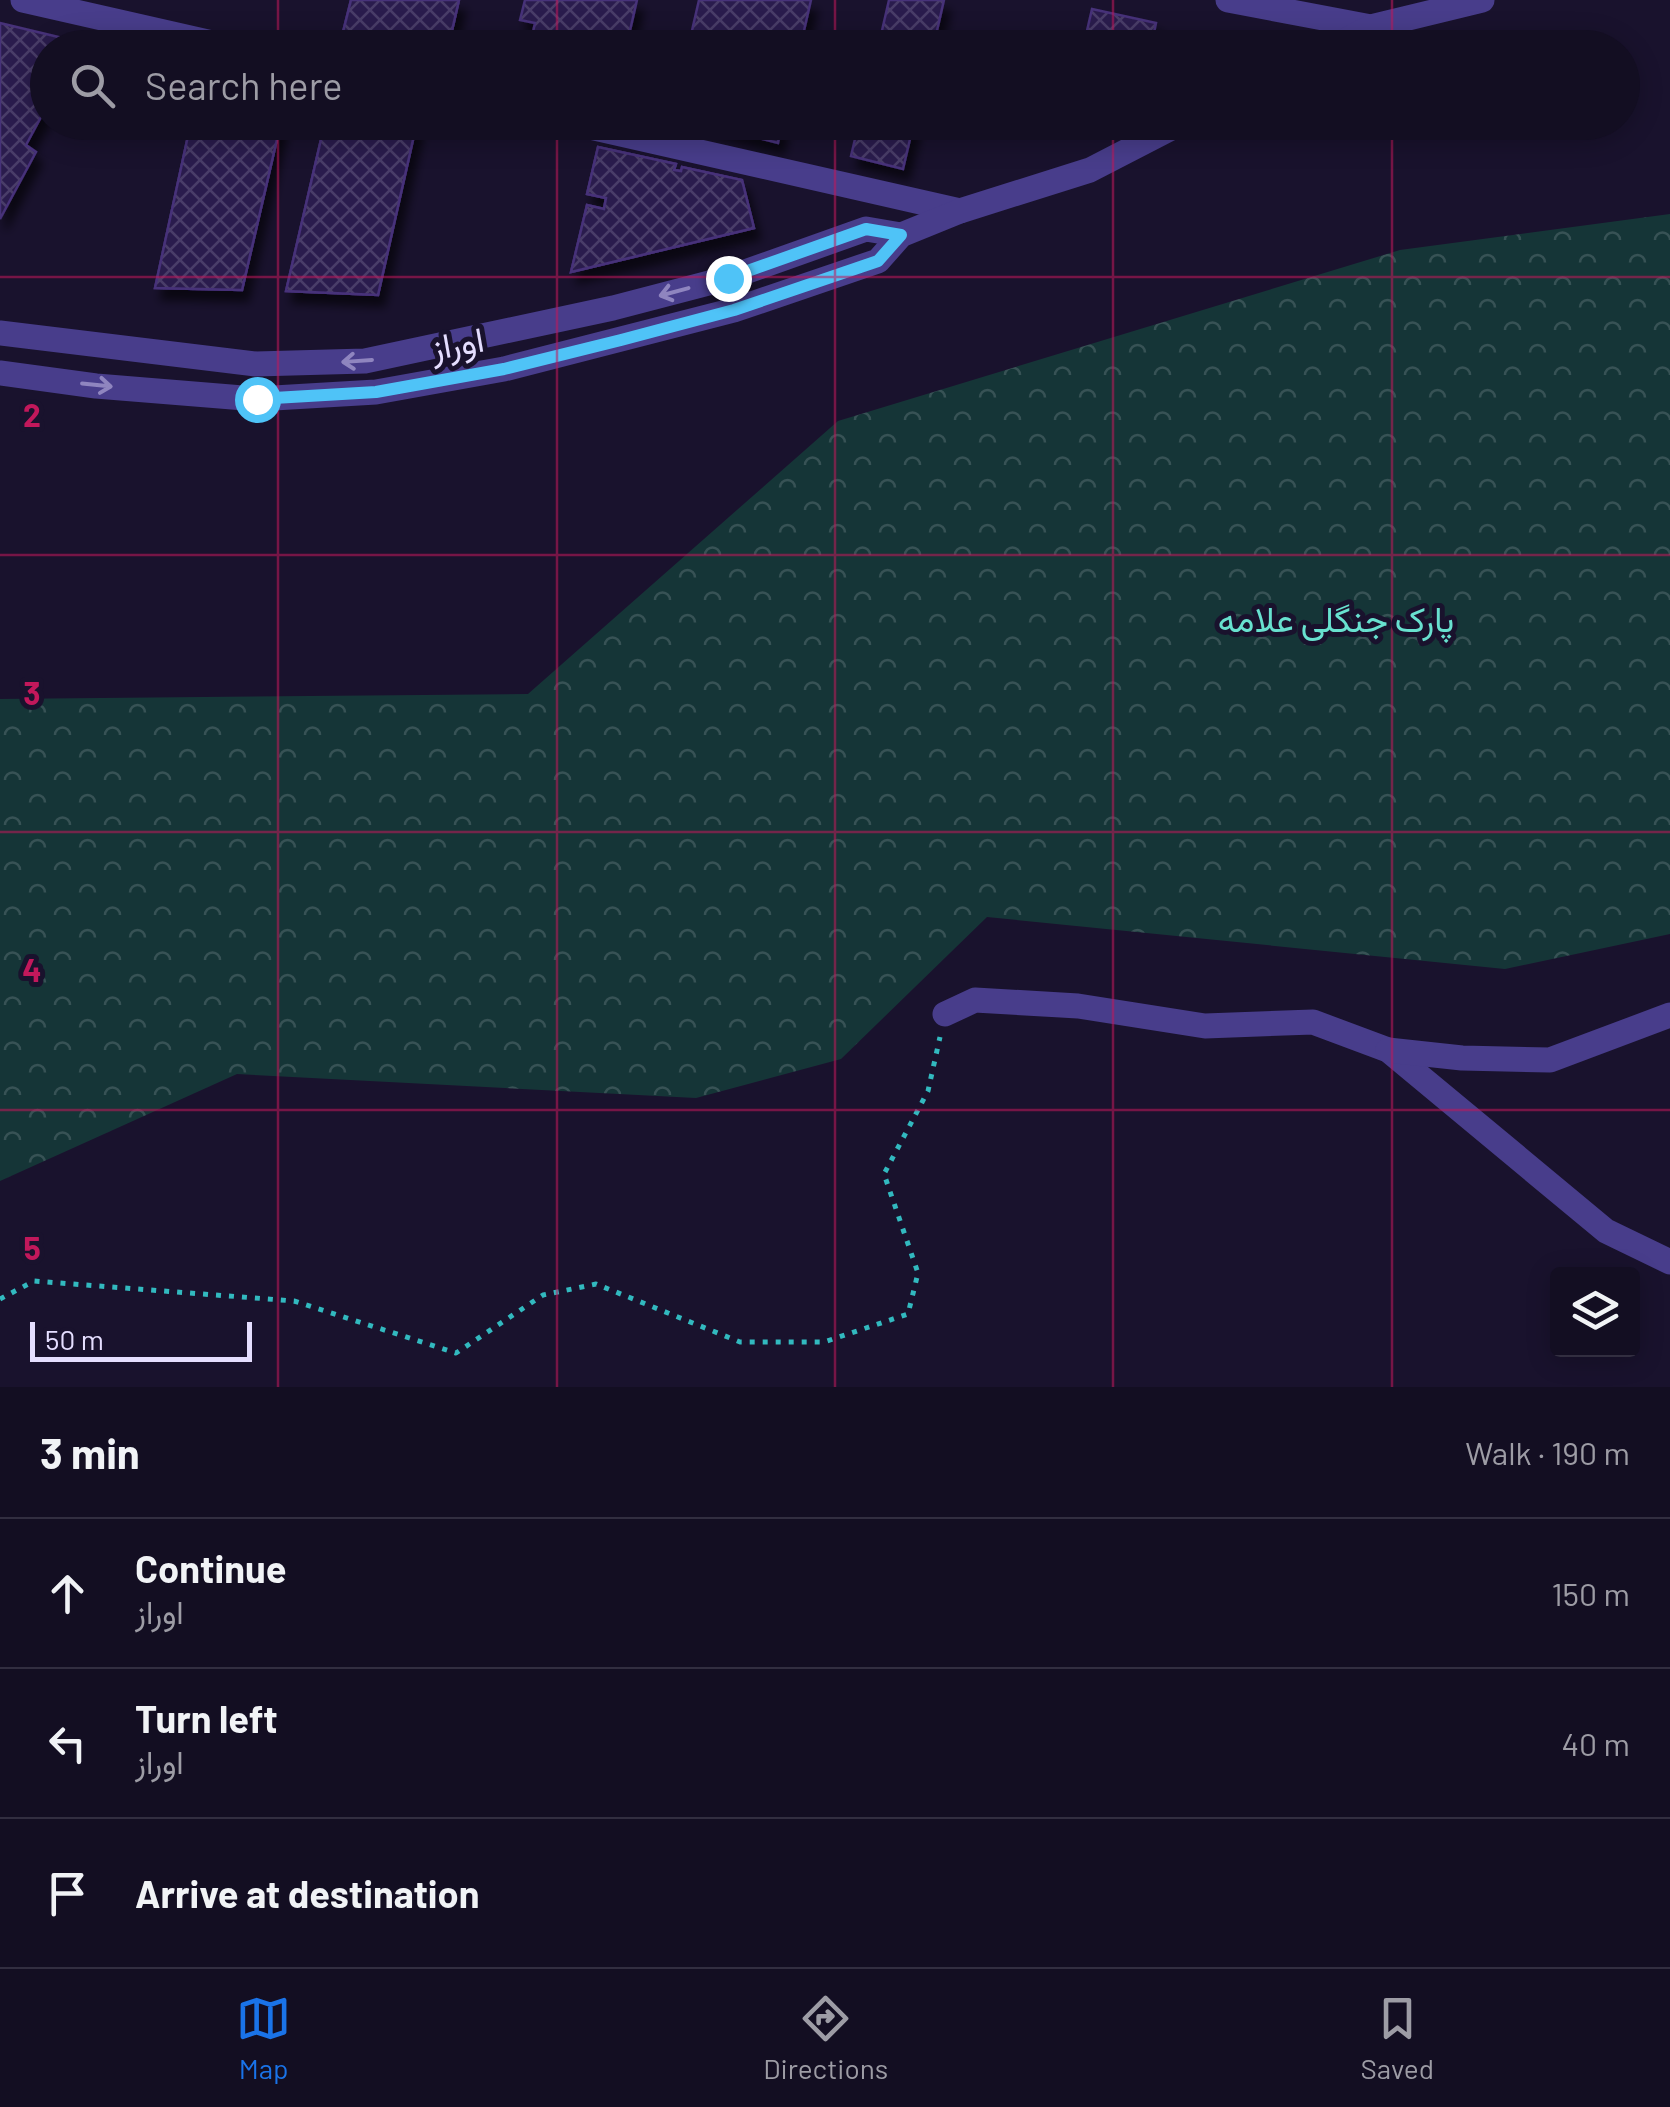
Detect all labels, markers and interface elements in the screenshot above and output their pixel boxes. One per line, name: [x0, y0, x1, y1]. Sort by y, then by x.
search box: [30, 30, 1640, 140]
icon: search: [65, 58, 120, 113]
text: Search here: [145, 62, 343, 108]
route end: [706, 256, 752, 302]
one-way arrow: [659, 284, 690, 303]
street label: اوراز: [426, 317, 487, 370]
one-way arrow: [341, 352, 373, 371]
one-way arrow: [80, 376, 112, 395]
route start: [235, 377, 281, 423]
text: 2: [23, 395, 41, 433]
park label: پارک جنگلی علامه: [1218, 597, 1454, 644]
text: 3: [23, 673, 41, 711]
text: 4: [22, 950, 42, 988]
text: 5: [23, 1228, 41, 1266]
map controls: [1550, 1267, 1640, 1357]
button: layers: [1550, 1267, 1640, 1357]
scale bar: [30, 1317, 252, 1362]
text: 50 m: [45, 1322, 104, 1356]
text: 3 min: [40, 1427, 140, 1477]
text: Walk · 190 m: [1465, 1433, 1630, 1471]
text: Continue: [135, 1545, 286, 1591]
icon: ahead: [40, 1566, 95, 1621]
text: 150 m: [1551, 1574, 1630, 1612]
text: اوراز: [135, 1592, 184, 1630]
text: Turn left: [135, 1695, 278, 1741]
icon: left: [40, 1716, 95, 1771]
text: 40 m: [1561, 1724, 1630, 1762]
text: اوراز: [135, 1742, 184, 1780]
icon: arrive: [40, 1866, 95, 1921]
text: Arrive at destination: [135, 1870, 480, 1916]
tab: Map: [236, 1991, 291, 2085]
tab: Directions: [763, 1991, 888, 2085]
tab: Saved: [1360, 1991, 1434, 2085]

